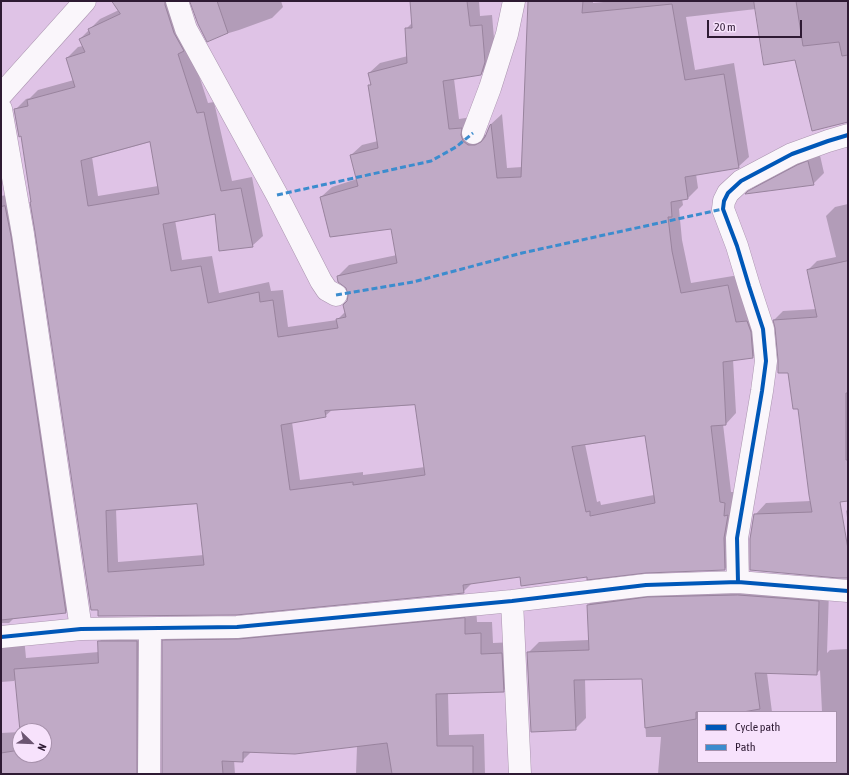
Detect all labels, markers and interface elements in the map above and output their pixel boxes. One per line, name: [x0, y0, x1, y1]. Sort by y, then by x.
scale bar: [709, 12, 804, 38]
text: 20 m: [714, 20, 736, 34]
legend: [697, 711, 837, 763]
text: Cycle path: [735, 720, 780, 734]
north arrow: [12, 723, 52, 763]
text: Path: [735, 740, 756, 754]
text: N: [35, 742, 49, 753]

